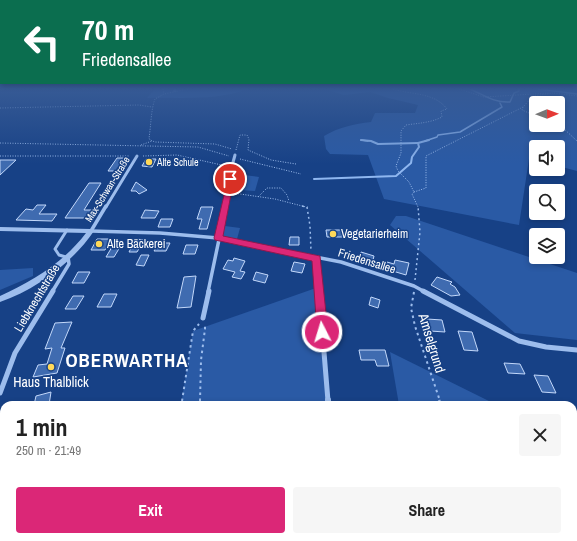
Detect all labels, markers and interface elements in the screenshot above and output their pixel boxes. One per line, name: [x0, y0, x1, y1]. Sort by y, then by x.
text: 70 m: [82, 11, 134, 49]
icon: left: [16, 16, 68, 68]
text: Friedensallee: [82, 47, 171, 72]
north arrow: [529, 96, 565, 132]
map controls: [529, 96, 565, 264]
button: sound: [529, 140, 565, 176]
street label: Max-Schwan-Straße: [82, 154, 133, 224]
place label: Alte Schule: [156, 156, 199, 169]
marker: Alte Schule: [144, 157, 154, 167]
pin: [213, 162, 247, 196]
icon: arrive: [219, 168, 241, 190]
button: search: [529, 184, 565, 220]
place label: Vegetarierheim: [341, 226, 408, 242]
button: layers: [529, 228, 565, 264]
marker: Vegetarierheim: [328, 229, 338, 239]
place label: Alte Bäckerei: [106, 236, 166, 252]
marker: Alte Bäckerei: [94, 239, 104, 249]
street label: Friedensallee: [336, 245, 398, 277]
street label: Liebknechtstraße: [11, 261, 63, 335]
street label: Amselgrund: [414, 310, 450, 375]
position arrow: [301, 311, 343, 353]
district label: OBERWARTHA: [65, 347, 189, 373]
marker: Haus Thalblick: [46, 362, 56, 372]
place label: Haus Thalblick: [13, 373, 89, 391]
text: 1 min: [16, 411, 67, 443]
button: close: [519, 414, 561, 456]
text: 250 m · 21:49: [16, 442, 81, 459]
button: Exit: [16, 487, 285, 533]
button: Share: [293, 487, 561, 533]

